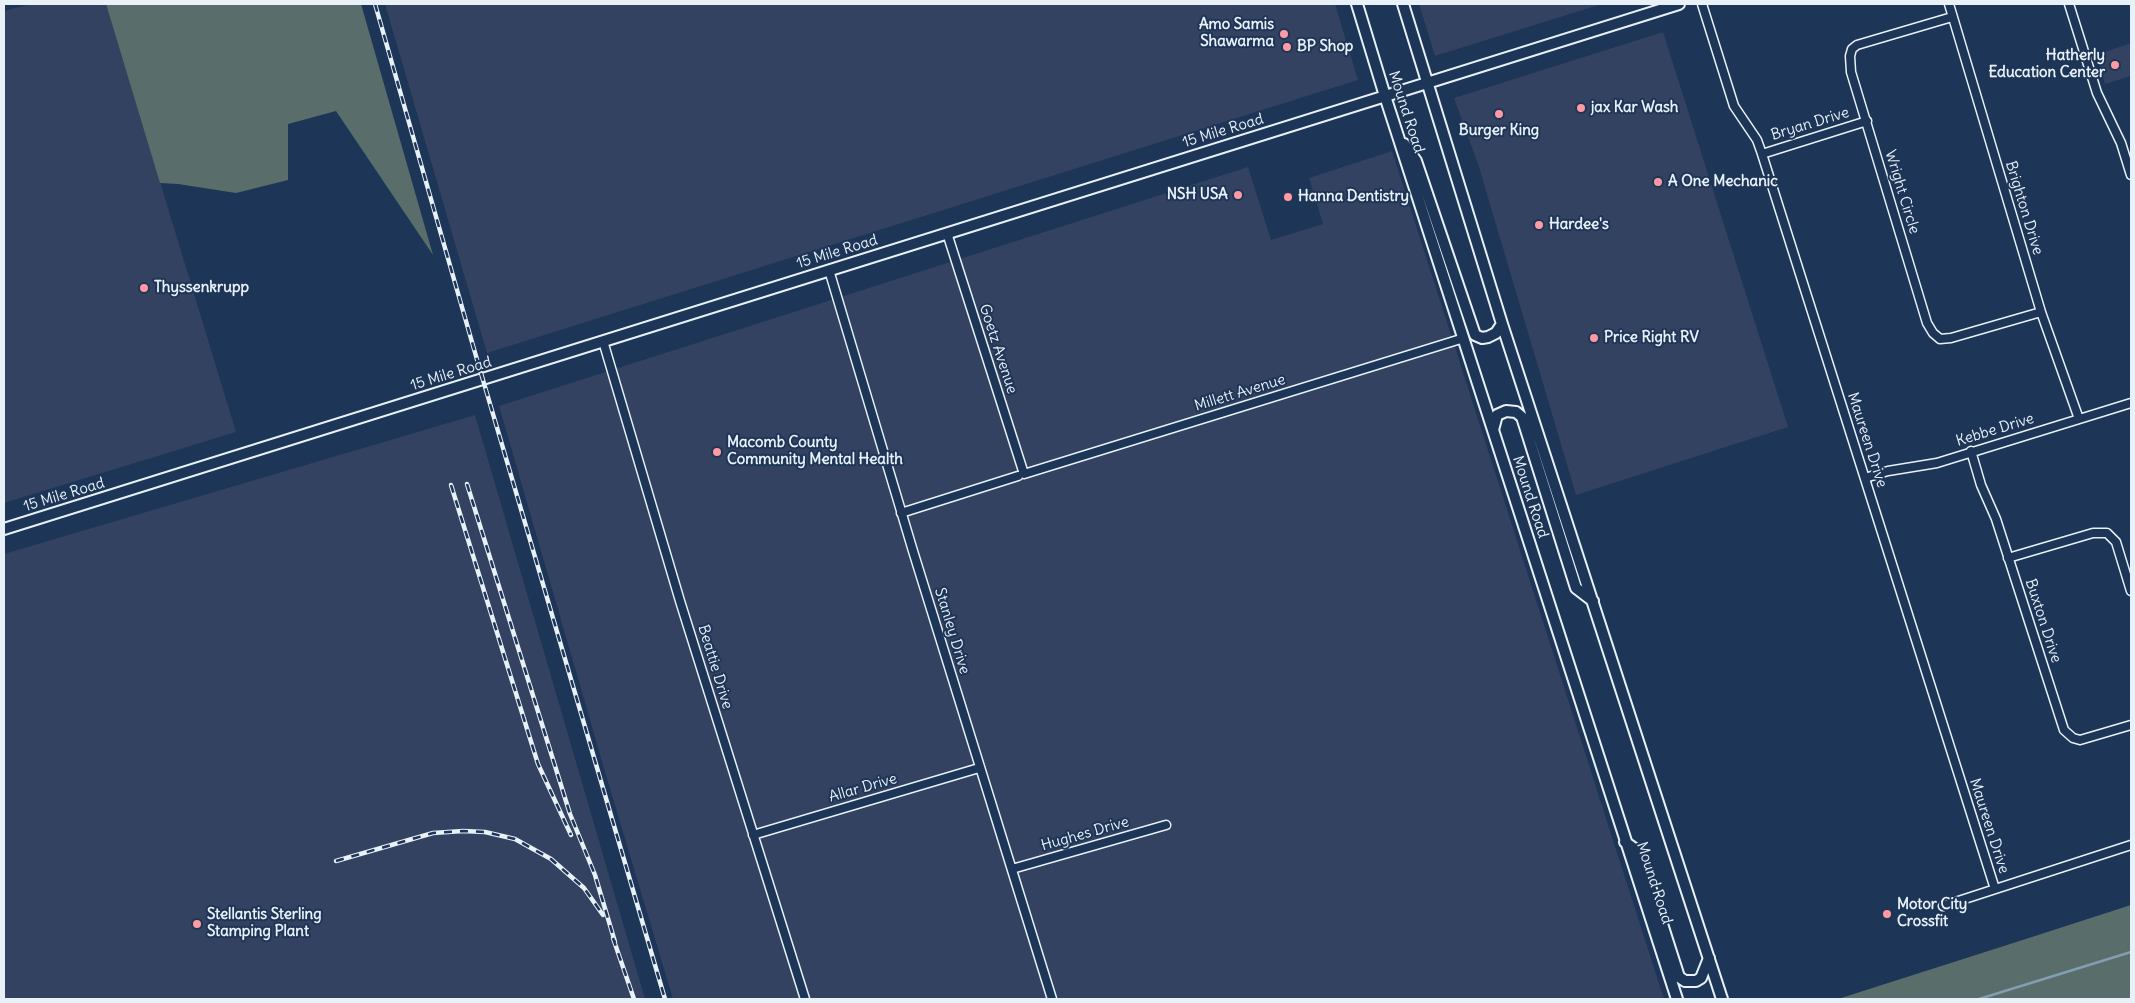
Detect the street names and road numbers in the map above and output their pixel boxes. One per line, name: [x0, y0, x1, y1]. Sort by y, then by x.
street label: Mound Road: [1384, 69, 1428, 155]
street label: Bryan Drive: [1769, 104, 1851, 144]
street label: 15 Mile Road: [1180, 110, 1266, 152]
street label: Wright Circle: [1881, 148, 1923, 236]
street label: Brighton Drive: [2001, 159, 2047, 257]
street label: 15 Mile Road: [794, 231, 880, 273]
street label: Goetz Avenue: [975, 302, 1021, 396]
street label: 15 Mile Road: [408, 353, 494, 395]
street label: Millett Avenue: [1192, 371, 1288, 415]
street label: Maureen Drive: [1843, 390, 1891, 490]
street label: Kebbe Drive: [1954, 410, 2036, 450]
street label: Mound Road: [1508, 454, 1552, 540]
street label: 15 Mile Road: [21, 474, 107, 516]
street label: Buxton Drive: [2021, 577, 2065, 665]
street label: Stanley Drive: [930, 586, 974, 676]
street label: Beattie Drive: [694, 623, 736, 711]
street label: Allar Drive: [827, 770, 899, 806]
street label: Maureen Drive: [1965, 776, 2013, 876]
street label: Hughes Drive: [1039, 813, 1131, 855]
street label: Mound Road: [1632, 840, 1676, 926]

